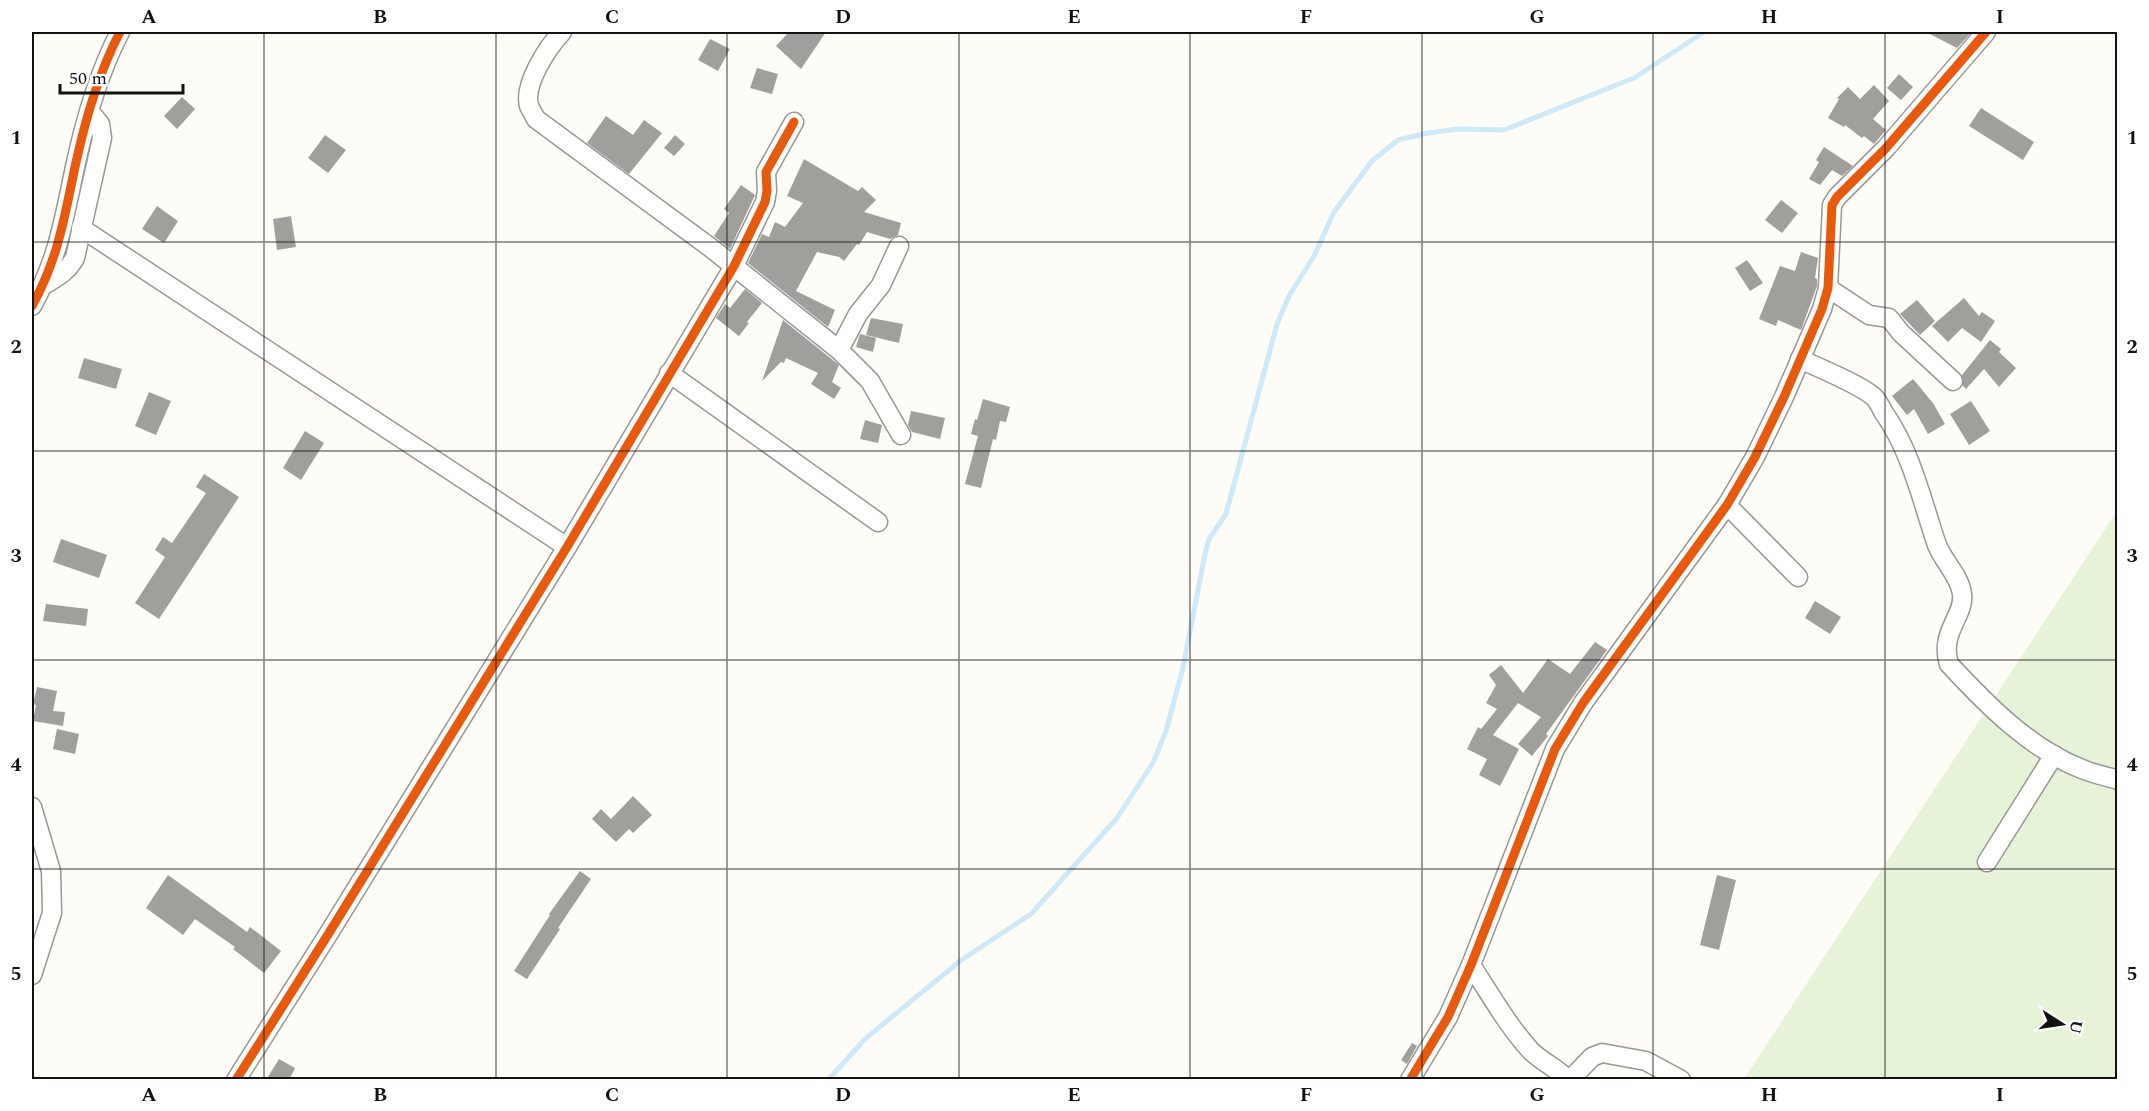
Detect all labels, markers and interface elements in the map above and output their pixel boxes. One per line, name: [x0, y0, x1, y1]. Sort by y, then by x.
text: A: [141, 2, 157, 32]
text: B: [373, 2, 387, 32]
text: C: [605, 2, 619, 32]
text: D: [835, 2, 851, 32]
text: E: [1067, 2, 1081, 32]
text: F: [1300, 2, 1312, 32]
text: G: [1529, 2, 1545, 32]
text: H: [1761, 2, 1777, 32]
text: I: [1996, 2, 2004, 32]
scale bar: [60, 57, 183, 95]
text: 50 m: [69, 65, 107, 92]
text: 1: [10, 123, 22, 153]
text: 1: [2126, 123, 2138, 153]
text: 2: [10, 332, 22, 362]
text: 2: [2126, 332, 2138, 362]
text: 3: [10, 541, 22, 571]
text: 3: [2126, 541, 2138, 571]
text: 4: [10, 750, 22, 780]
text: 4: [2126, 750, 2138, 780]
text: 5: [10, 959, 22, 989]
text: 5: [2126, 959, 2138, 989]
north arrow: [2032, 994, 2092, 1054]
text: U: [2063, 1018, 2089, 1036]
text: A: [141, 1080, 157, 1110]
text: B: [373, 1080, 387, 1110]
text: C: [605, 1080, 619, 1110]
text: D: [835, 1080, 851, 1110]
text: E: [1067, 1080, 1081, 1110]
text: F: [1300, 1080, 1312, 1110]
text: G: [1529, 1080, 1545, 1110]
text: H: [1761, 1080, 1777, 1110]
text: I: [1996, 1080, 2004, 1110]

